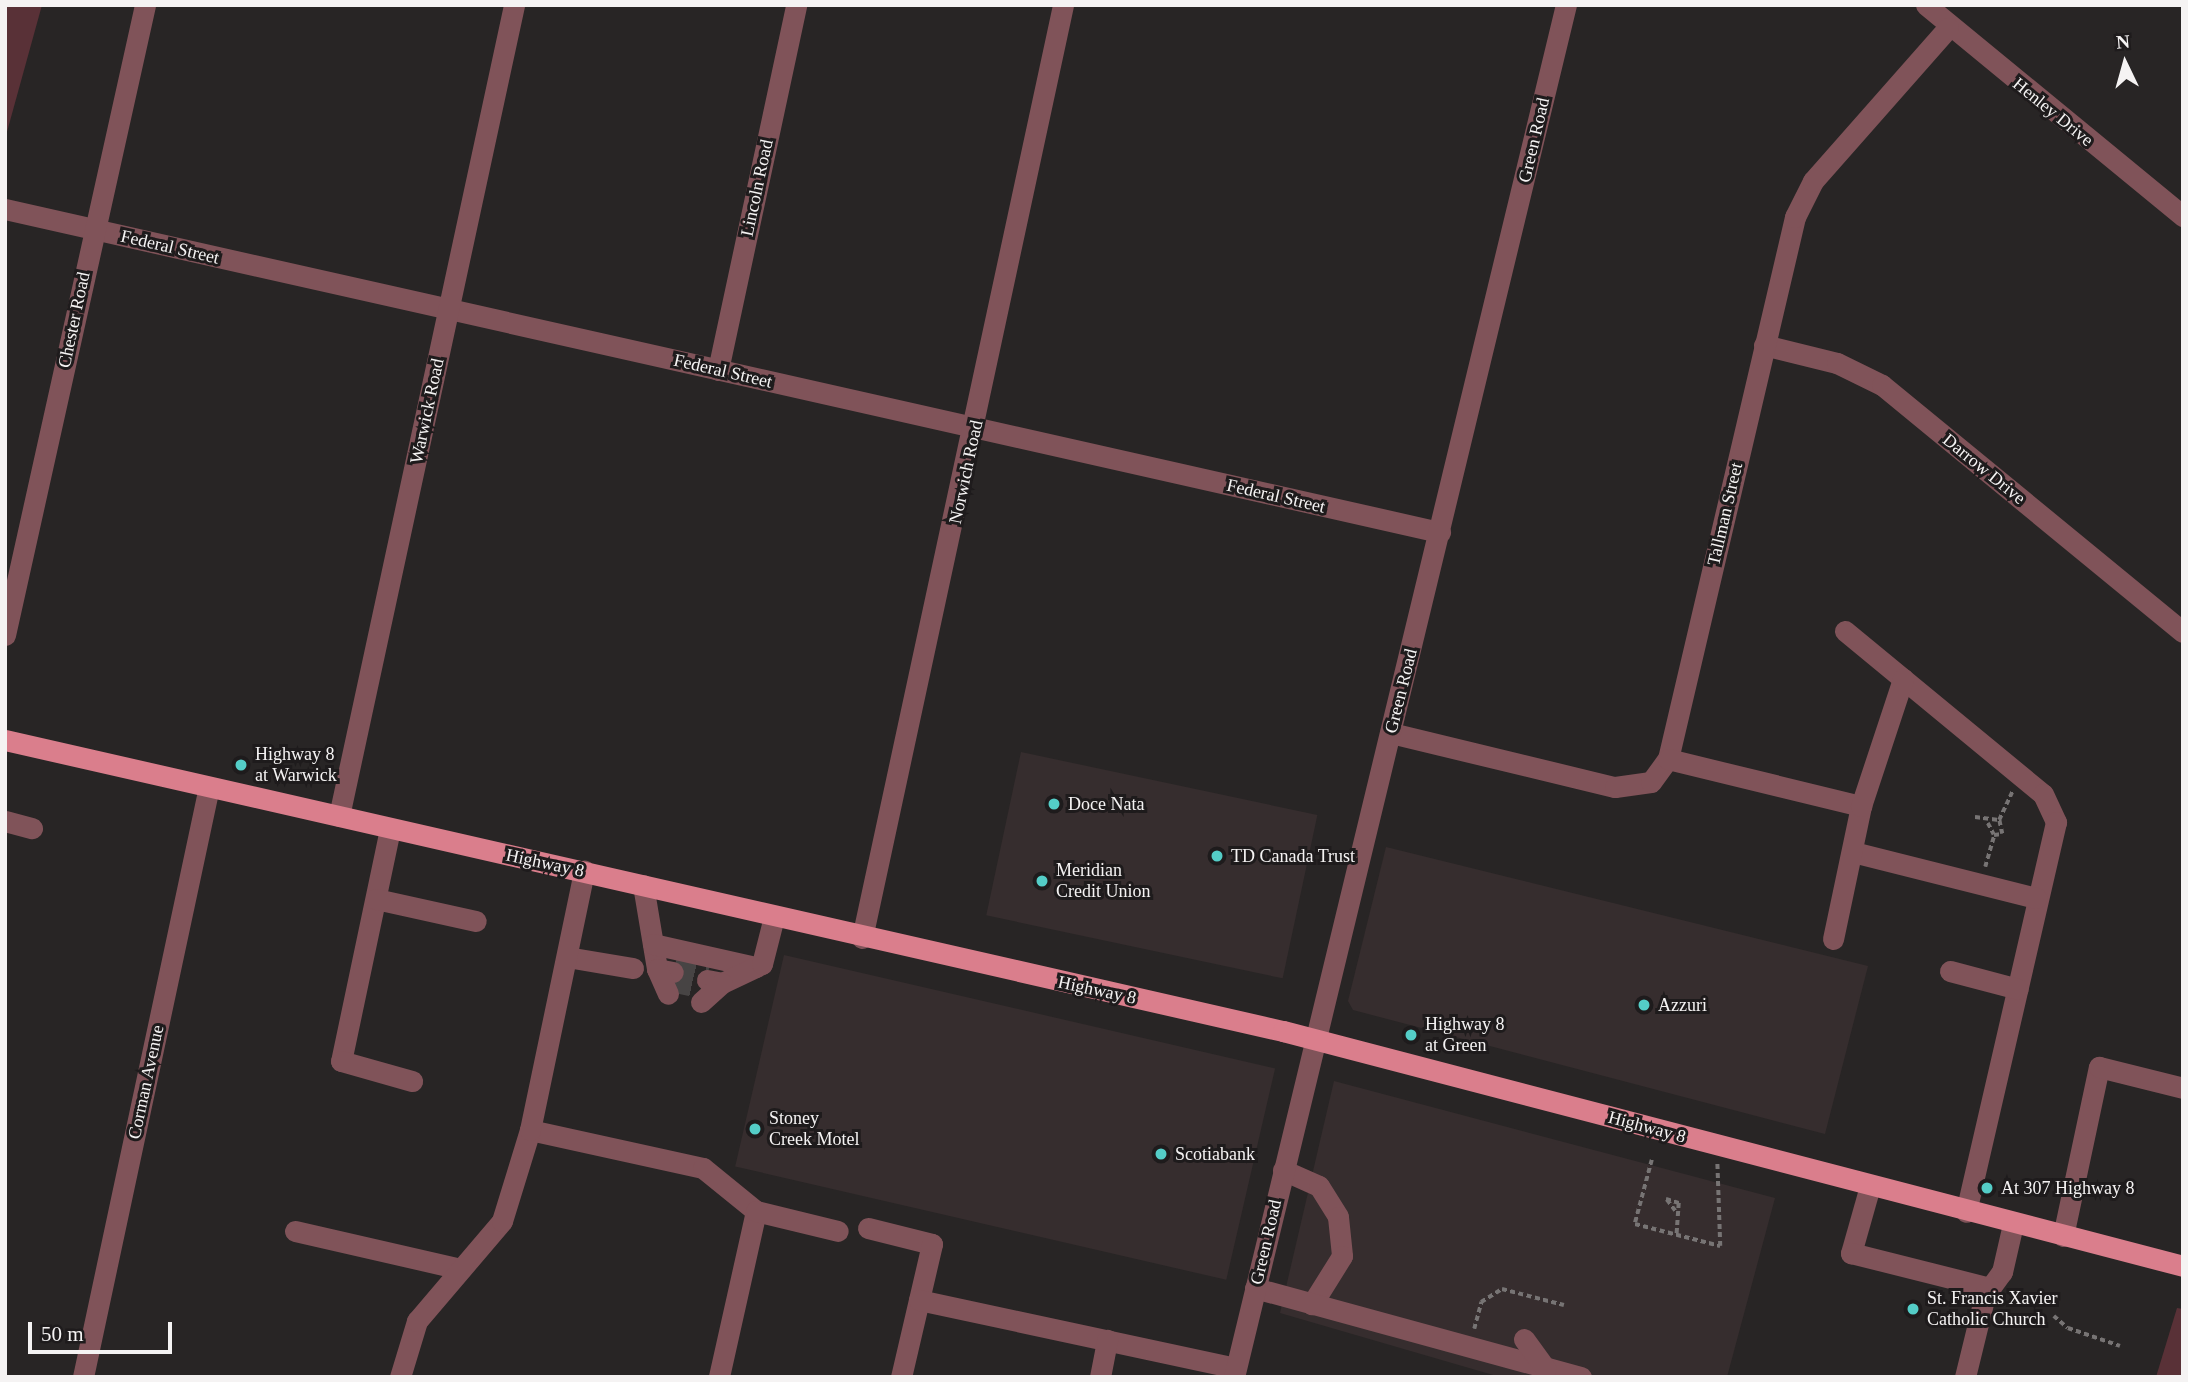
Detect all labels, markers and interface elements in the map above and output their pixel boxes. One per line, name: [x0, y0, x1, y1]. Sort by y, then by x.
north arrow: [2090, 28, 2160, 98]
text: N: [2115, 31, 2131, 53]
street label: Henley Drive: [2008, 73, 2098, 151]
street label: Green Road: [1514, 95, 1554, 185]
street label: Lincoln Road: [736, 138, 778, 238]
street label: Federal Street: [119, 225, 221, 269]
street label: Chester Road: [53, 270, 95, 370]
street label: Federal Street: [672, 349, 774, 393]
street label: Warwick Road: [405, 356, 449, 466]
street label: Norwich Road: [944, 418, 988, 526]
street label: Darrow Drive: [1938, 429, 2030, 509]
street label: Tallman Street: [1703, 460, 1747, 568]
street label: Federal Street: [1225, 474, 1327, 518]
street label: Green Road: [1380, 646, 1422, 736]
place label: Highway 8 at Warwick: [255, 744, 337, 786]
marker: Highway 8 at Warwick: [233, 757, 249, 773]
place label: Doce Nata: [1068, 793, 1144, 815]
marker: Doce Nata: [1046, 796, 1062, 812]
street label: Highway 8: [504, 844, 586, 882]
place label: TD Canada Trust: [1231, 845, 1355, 867]
marker: TD Canada Trust: [1209, 848, 1225, 864]
place label: Meridian Credit Union: [1056, 860, 1150, 903]
marker: Meridian Credit Union: [1034, 873, 1050, 889]
street label: Highway 8: [1056, 971, 1138, 1009]
place label: Azzuri: [1658, 994, 1707, 1016]
marker: Azzuri: [1636, 997, 1652, 1013]
place label: Highway 8 at Green: [1425, 1014, 1504, 1056]
street label: Corman Avenue: [123, 1022, 169, 1142]
marker: Highway 8 at Green: [1403, 1027, 1419, 1043]
street label: Highway 8: [1606, 1106, 1688, 1148]
place label: Stoney Creek Motel: [769, 1108, 859, 1150]
marker: Stoney Creek Motel: [747, 1121, 763, 1137]
place label: Scotiabank: [1175, 1143, 1255, 1165]
marker: Scotiabank: [1153, 1146, 1169, 1162]
place label: At 307 Highway 8: [2001, 1177, 2134, 1199]
marker: At 307 Highway 8: [1979, 1180, 1995, 1196]
street label: Green Road: [1246, 1197, 1286, 1287]
place label: St. Francis Xavier Catholic Church: [1927, 1288, 2057, 1330]
marker: St. Francis Xavier Catholic Church: [1905, 1301, 1921, 1317]
scale bar: [32, 1308, 175, 1352]
text: 50 m: [41, 1322, 84, 1346]

